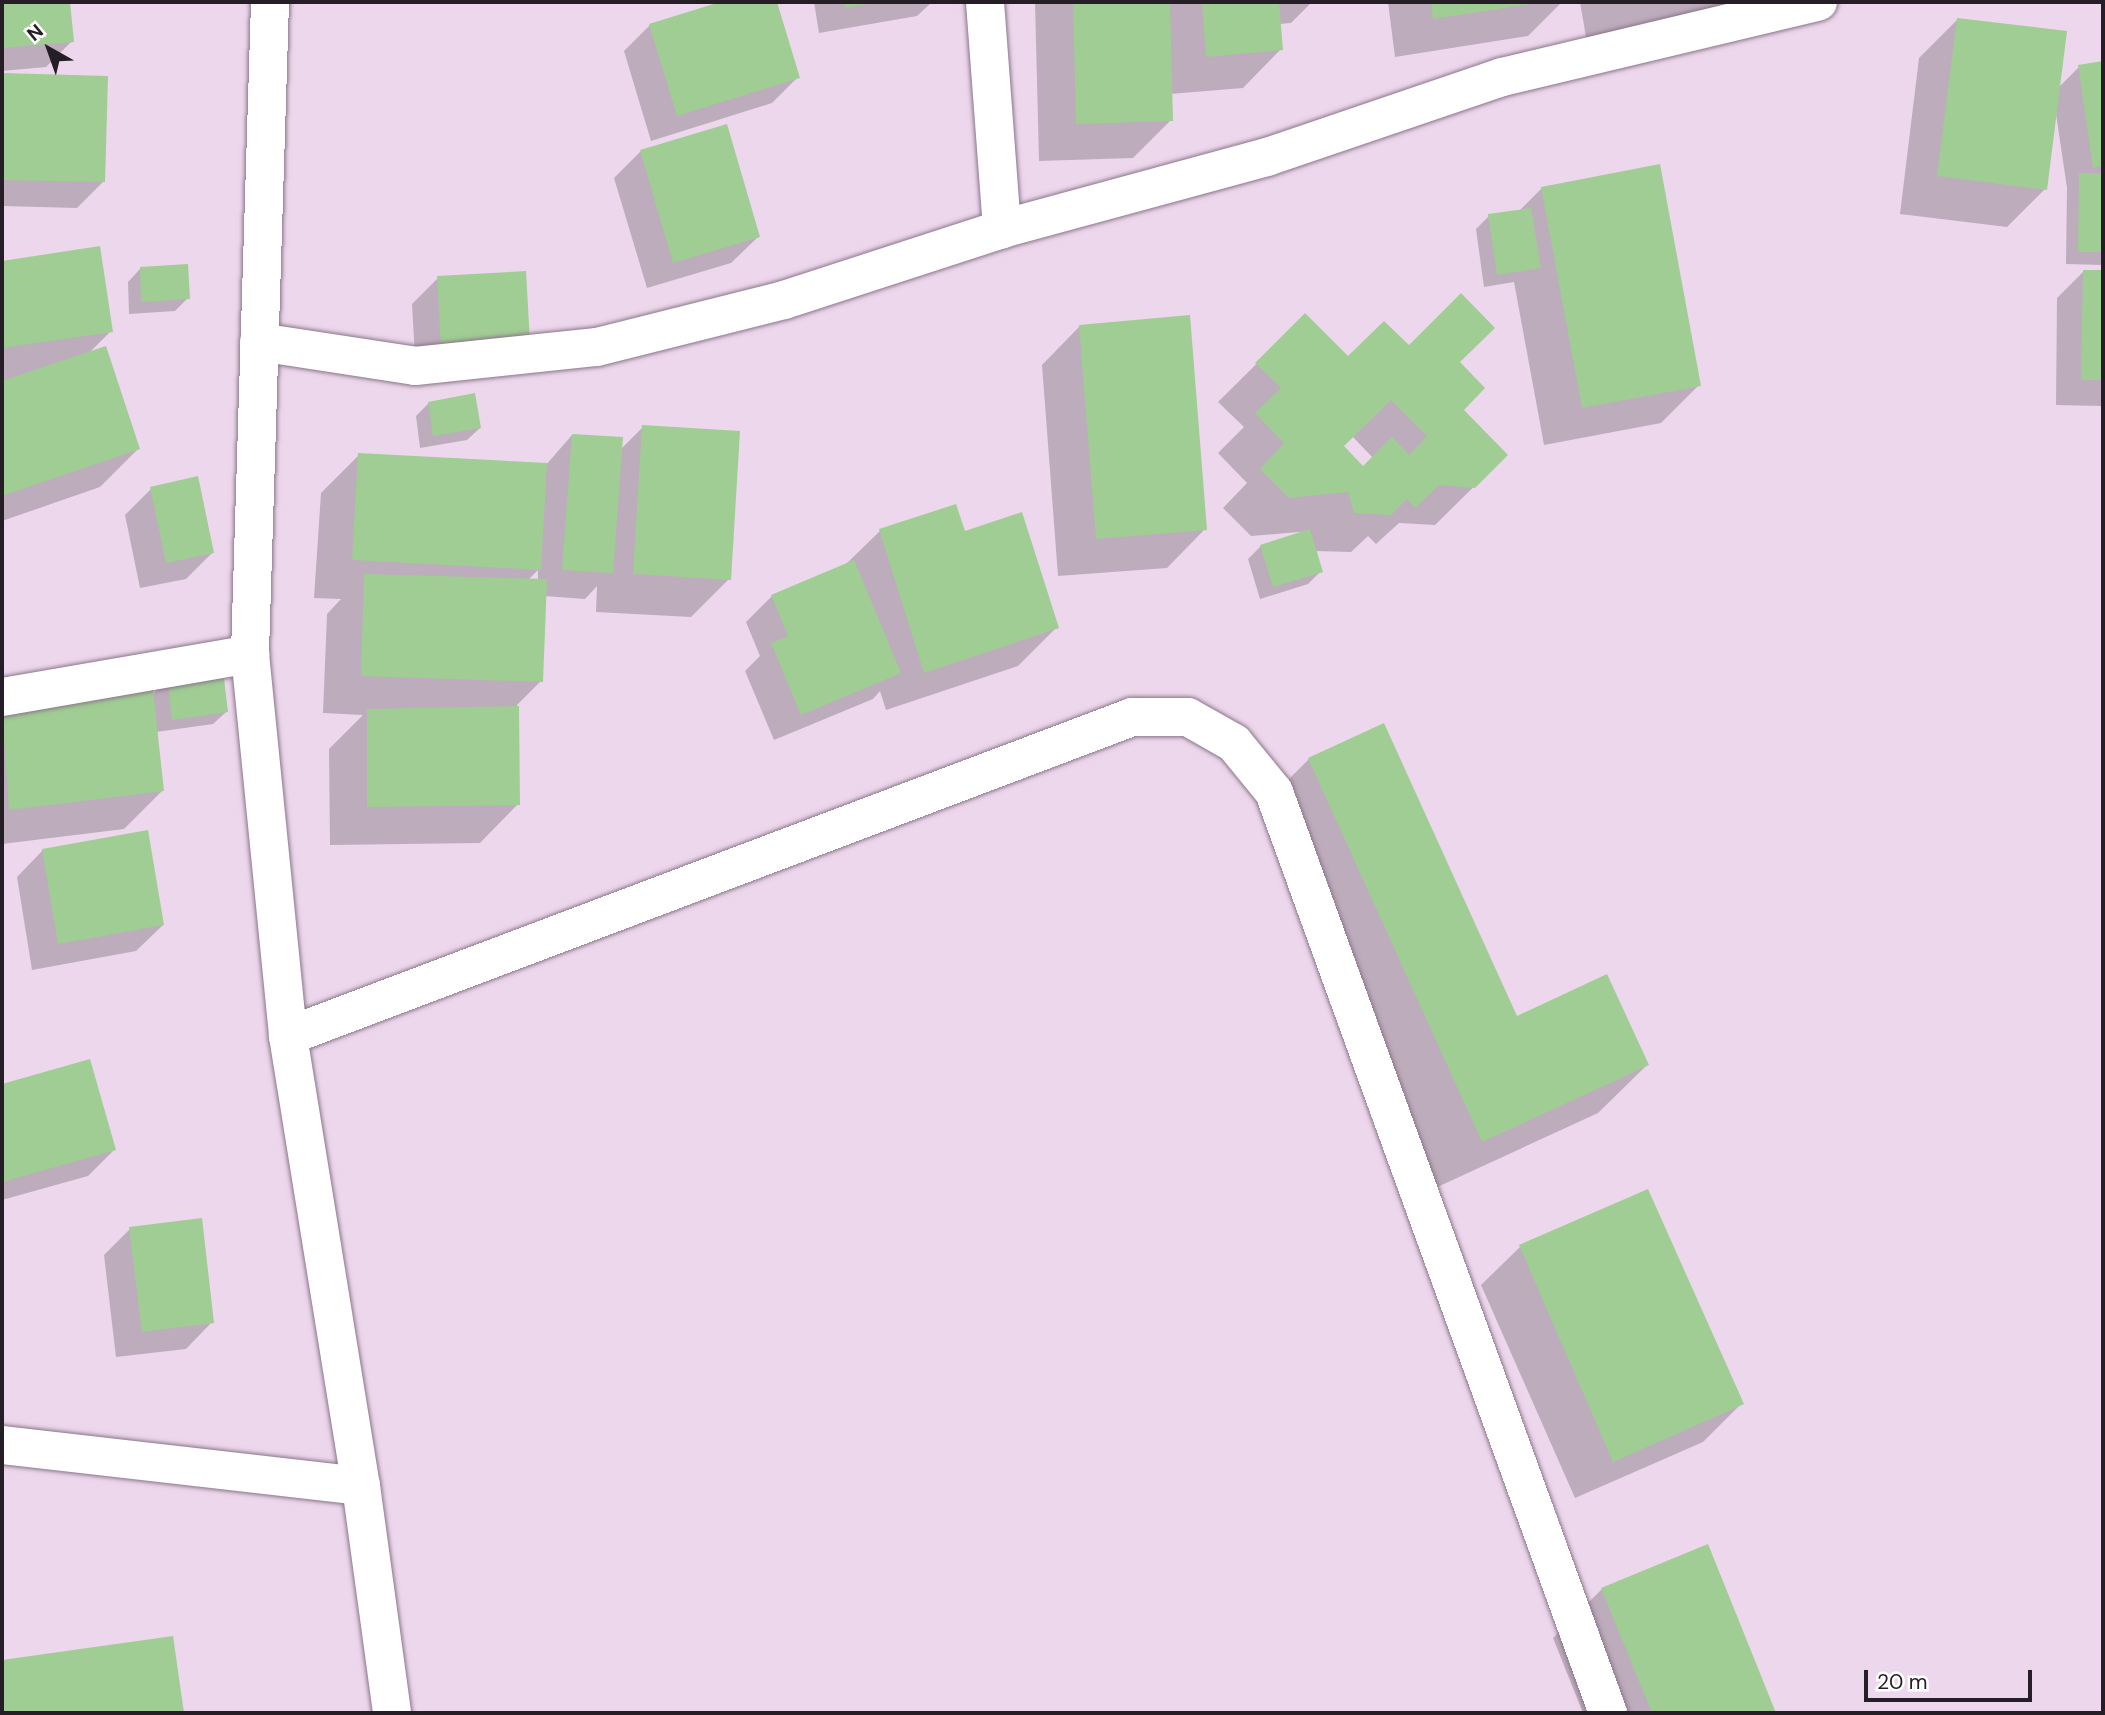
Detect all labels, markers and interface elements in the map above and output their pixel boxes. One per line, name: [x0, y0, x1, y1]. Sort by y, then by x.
north arrow: [14, 14, 84, 84]
text: N: [22, 19, 49, 47]
scale bar: [1867, 1656, 2035, 1700]
text: 20 m: [1877, 1668, 1928, 1696]

